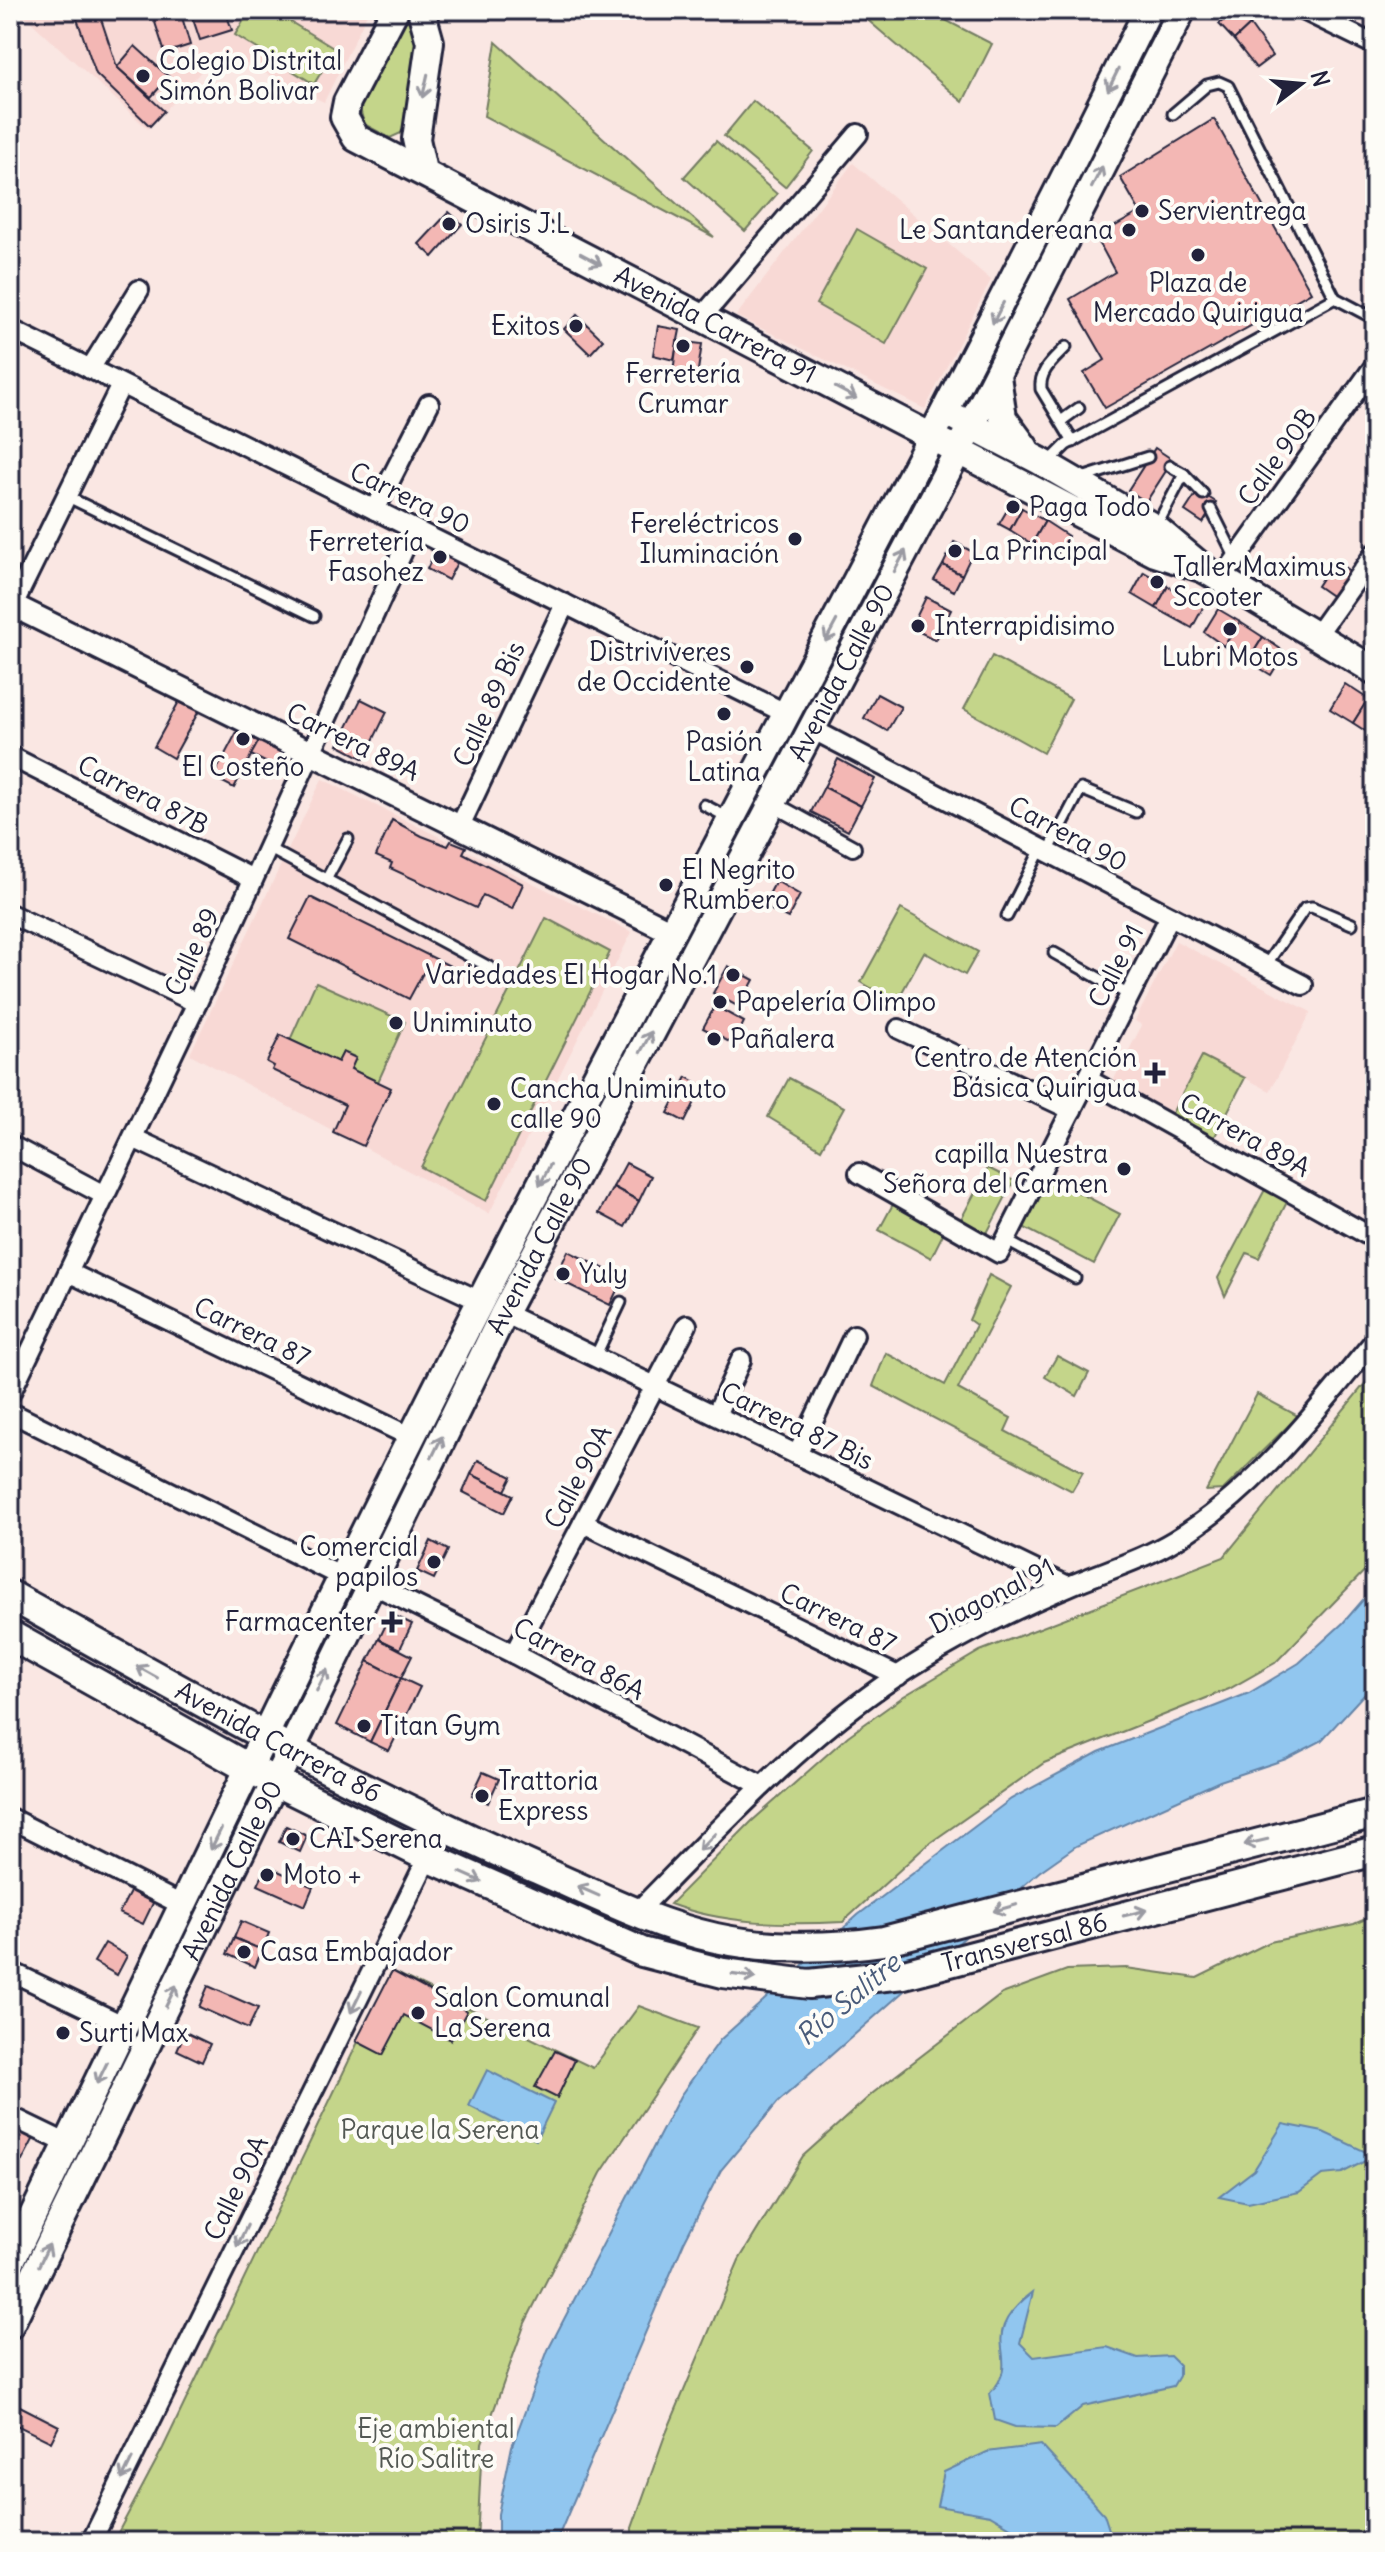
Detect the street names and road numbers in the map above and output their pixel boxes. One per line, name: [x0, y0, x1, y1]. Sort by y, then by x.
street label: Avenida Carrera 91: [609, 258, 822, 390]
street label: Calle 90B: [1230, 401, 1323, 512]
street label: Carrera 90: [345, 454, 476, 541]
street label: Avenida Calle 90: [781, 578, 901, 767]
street label: Calle 89 Bis: [445, 636, 532, 772]
street label: Carrera 89A: [281, 695, 425, 788]
street label: Carrera 87B: [72, 748, 214, 842]
street label: Carrera 90: [1003, 789, 1133, 879]
street label: Calle 89: [157, 902, 226, 1001]
street label: Calle 91: [1081, 919, 1150, 1013]
street label: Carrera 89A: [1174, 1085, 1316, 1184]
street label: Avenida Calle 90: [479, 1151, 599, 1340]
street label: Carrera 87: [189, 1289, 316, 1374]
street label: Carrera 87 Bis: [715, 1374, 879, 1477]
street label: Calle 90A: [537, 1419, 619, 1534]
street label: Diagonal 91: [924, 1550, 1060, 1641]
street label: Carrera 87: [775, 1575, 902, 1660]
street label: Carrera 86A: [508, 1610, 651, 1707]
street label: Avenida Carrera 86: [170, 1674, 387, 1809]
street label: Avenida Calle 90: [174, 1775, 289, 1965]
street label: Transversal 86: [938, 1905, 1111, 1979]
street label: Calle 90A: [196, 2130, 275, 2246]

